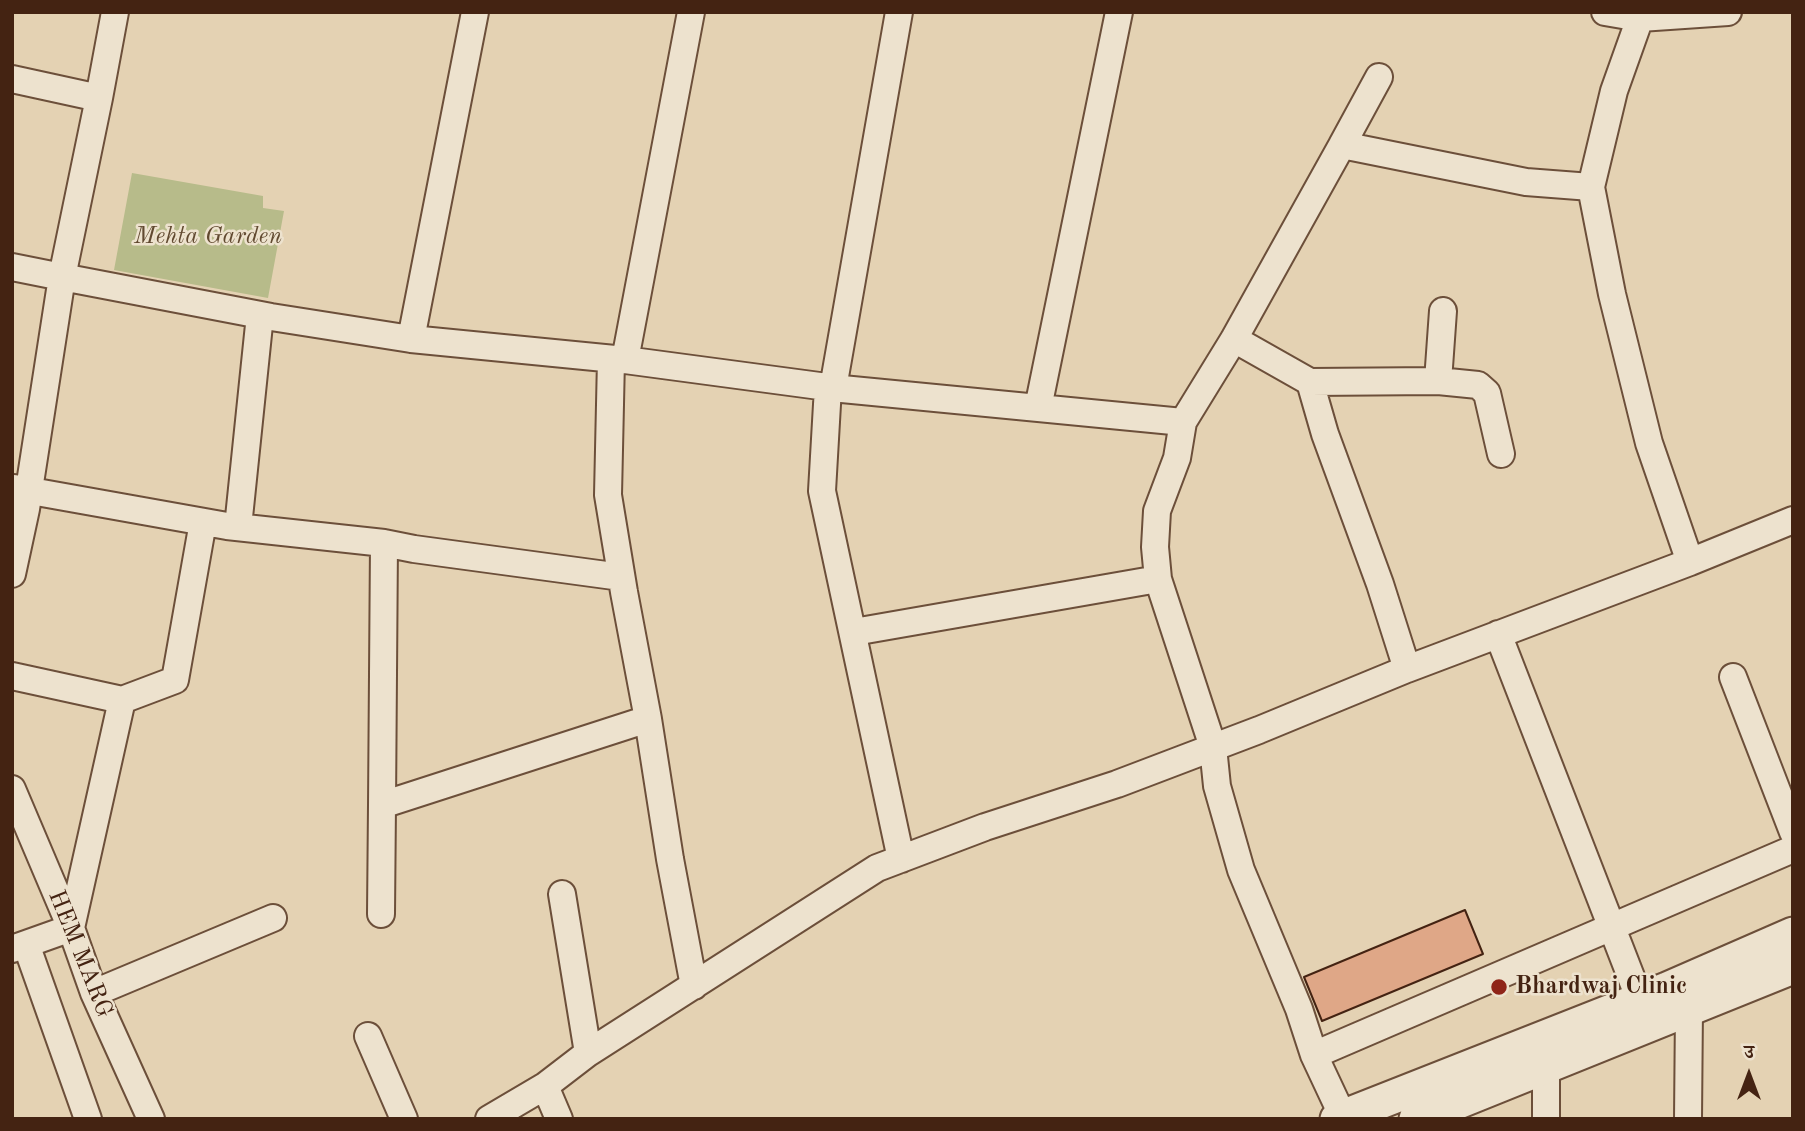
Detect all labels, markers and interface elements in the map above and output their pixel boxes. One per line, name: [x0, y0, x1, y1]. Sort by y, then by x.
park label: Mehta Garden: [134, 223, 282, 251]
street label: HEM MARG: [41, 886, 119, 1022]
place label: Bhardwaj Clinic: [1515, 973, 1687, 1001]
marker: Bhardwaj Clinic: [1489, 977, 1509, 997]
north arrow: [1714, 1040, 1784, 1110]
text: उ: [1744, 1044, 1754, 1063]

